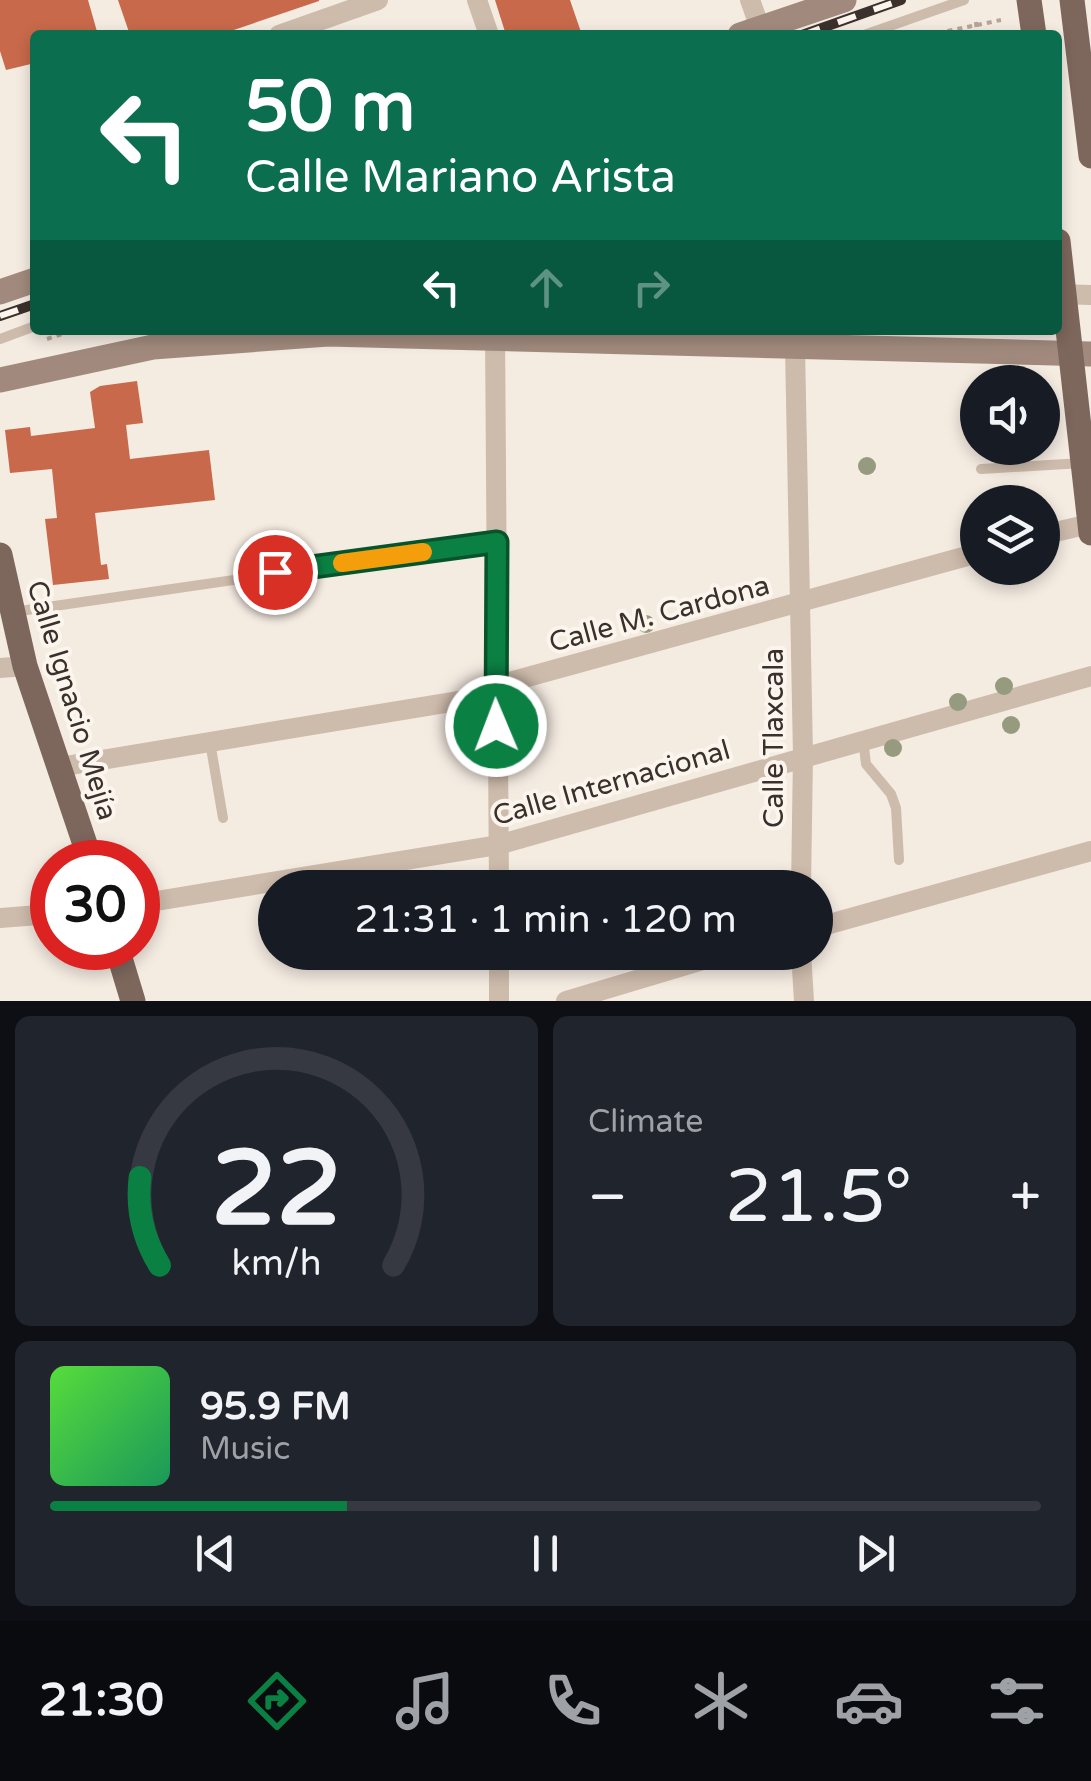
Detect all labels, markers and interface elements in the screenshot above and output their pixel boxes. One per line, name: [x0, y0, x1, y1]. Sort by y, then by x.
text: 50 m: [245, 66, 415, 150]
icon: left: [80, 70, 210, 200]
text: Calle Mariano Arista: [245, 151, 676, 205]
icon: left: [414, 260, 469, 315]
icon: ahead: [519, 260, 574, 315]
icon: right: [624, 260, 679, 315]
map controls: [960, 365, 1060, 585]
button: sound: [960, 365, 1060, 465]
button: layers: [960, 485, 1060, 585]
pin: [233, 530, 318, 615]
icon: arrive: [248, 545, 303, 600]
street label: Calle M. Cardona: [545, 568, 773, 660]
street label: Calle Ignacio Mejía: [19, 576, 125, 824]
street label: Calle Tlaxcala: [757, 648, 791, 828]
position arrow: [444, 674, 548, 778]
street label: Calle Internacional: [489, 733, 734, 833]
speed limit sign: 30: [30, 840, 160, 970]
text: 21:31 · 1 min · 120 m: [354, 897, 737, 943]
text: Climate: [588, 1103, 703, 1141]
text: 22: [211, 1128, 342, 1253]
text: 21.5°: [725, 1152, 912, 1242]
text: −: [588, 1165, 627, 1231]
text: +: [1010, 1165, 1041, 1231]
text: km/h: [232, 1242, 321, 1285]
text: 95.9 FM: [200, 1384, 351, 1430]
text: Music: [200, 1430, 290, 1468]
icon: previous: [188, 1526, 243, 1581]
icon: pause: [518, 1526, 573, 1581]
icon: next: [848, 1526, 903, 1581]
icon: directions: [242, 1666, 312, 1736]
icon: music: [390, 1666, 460, 1736]
icon: phone: [538, 1666, 608, 1736]
icon: climate: [686, 1666, 756, 1736]
icon: car: [834, 1666, 904, 1736]
icon: filters: [982, 1666, 1052, 1736]
text: 21:30: [39, 1674, 164, 1728]

